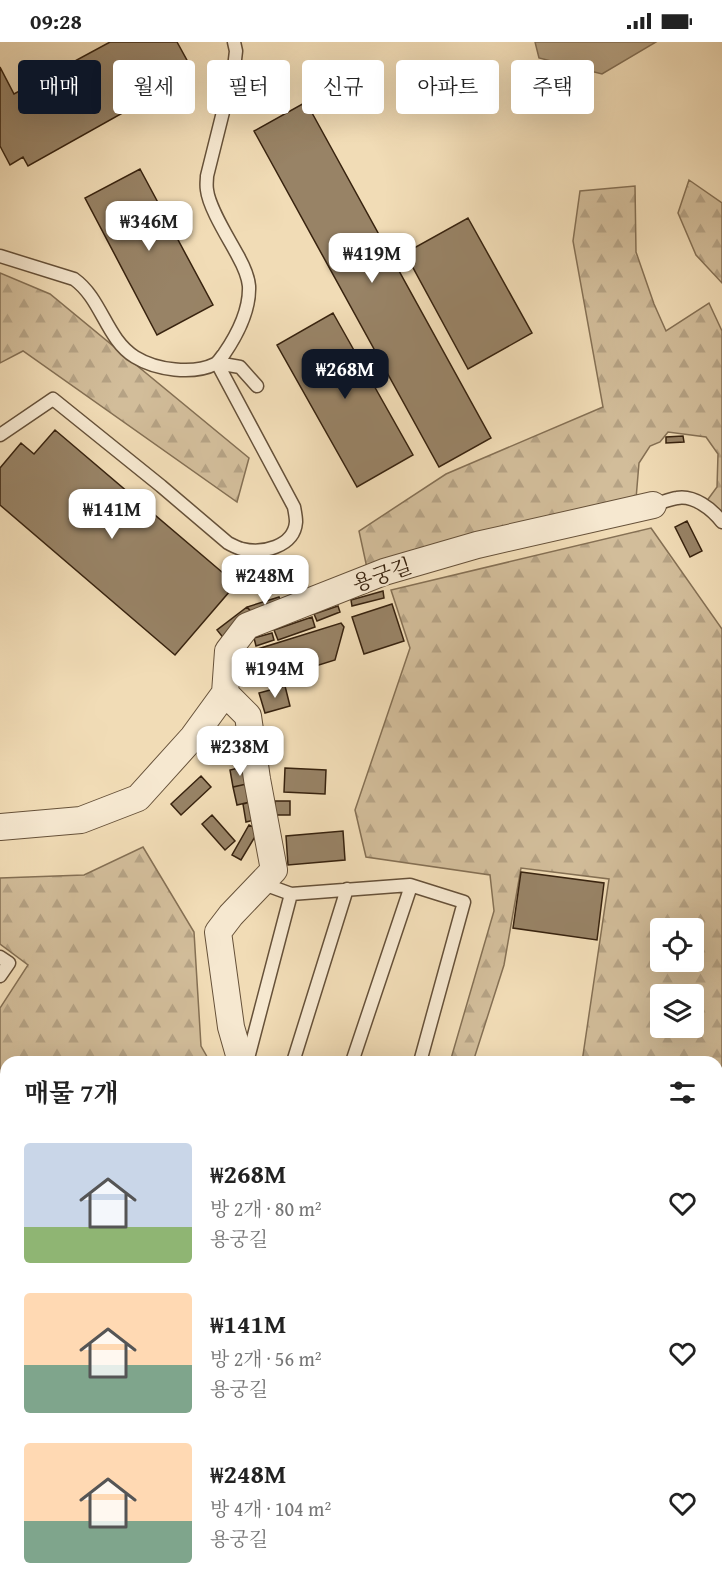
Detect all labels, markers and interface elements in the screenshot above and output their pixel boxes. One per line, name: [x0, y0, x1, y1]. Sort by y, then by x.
text: 09:28: [30, 5, 82, 37]
chip: 매매: [18, 60, 101, 114]
chip: 월세: [113, 60, 195, 114]
chip: 필터: [207, 60, 290, 114]
chip: 신규: [302, 60, 384, 114]
chip: 아파트: [396, 60, 499, 114]
chip: 주택: [511, 60, 594, 114]
pin: ₩346M: [107, 201, 191, 252]
text: ₩346M: [120, 206, 178, 235]
pin: ₩419M: [330, 233, 414, 284]
text: ₩419M: [343, 238, 401, 267]
pin: ₩268M: [303, 349, 387, 400]
text: ₩268M: [316, 354, 374, 383]
pin: ₩141M: [70, 489, 154, 540]
text: ₩141M: [83, 494, 141, 523]
street label: 용궁길: [348, 550, 416, 599]
pin: ₩248M: [223, 555, 307, 606]
text: ₩248M: [236, 560, 294, 589]
pin: ₩194M: [233, 648, 317, 699]
text: ₩194M: [246, 653, 304, 682]
pin: ₩238M: [198, 726, 282, 777]
text: ₩238M: [211, 731, 269, 760]
map controls: [650, 918, 704, 1038]
button: locate: [650, 918, 704, 972]
button: layers: [650, 984, 704, 1038]
text: 매물 7개: [24, 1073, 119, 1112]
icon: filters: [666, 1076, 699, 1109]
text: ₩268M: [210, 1154, 286, 1193]
icon: home: [72, 1167, 144, 1239]
icon: heart: [666, 1187, 699, 1220]
text: 방 2개 · 80 m²: [210, 1194, 322, 1223]
text: 용궁길: [210, 1224, 268, 1253]
text: ₩141M: [210, 1304, 286, 1343]
icon: home: [72, 1317, 144, 1389]
icon: heart: [666, 1337, 699, 1370]
text: 방 2개 · 56 m²: [210, 1344, 322, 1373]
text: 용궁길: [210, 1374, 268, 1403]
text: ₩248M: [210, 1454, 286, 1493]
icon: home: [72, 1467, 144, 1539]
icon: heart: [666, 1487, 699, 1520]
text: 방 4개 · 104 m²: [210, 1494, 331, 1523]
text: 용궁길: [210, 1524, 268, 1553]

